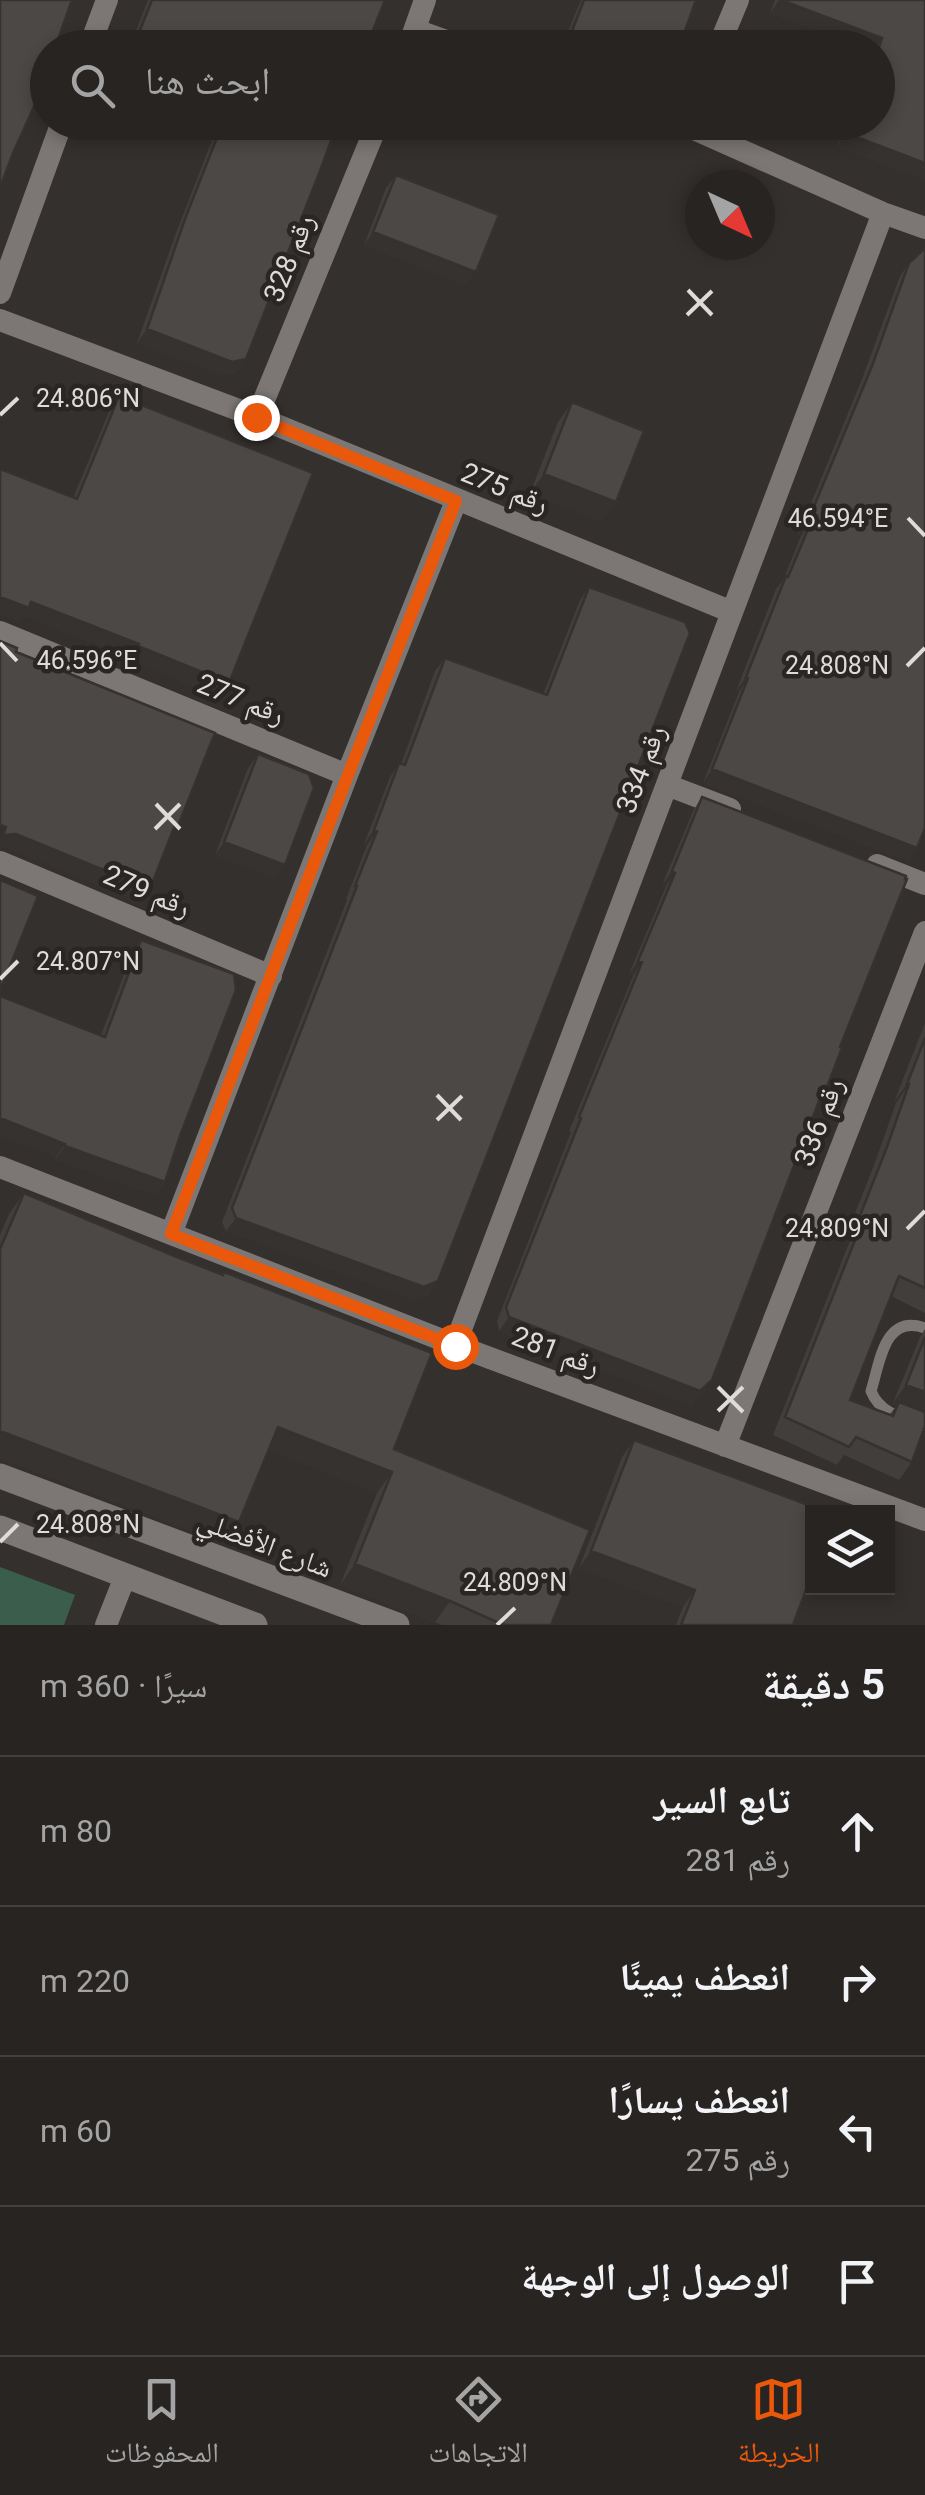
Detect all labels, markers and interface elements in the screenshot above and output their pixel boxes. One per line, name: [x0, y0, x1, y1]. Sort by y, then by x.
search box: [30, 30, 895, 140]
icon: search: [65, 58, 120, 113]
text: ابحث هنا: [145, 59, 270, 103]
north arrow: [685, 170, 775, 260]
street label: رقم 328: [257, 209, 323, 307]
text: 24.806°N: [36, 384, 140, 413]
route end: [234, 395, 280, 441]
street label: رقم 275: [456, 456, 554, 522]
text: 46.594°E: [788, 504, 888, 533]
text: 46.596°E: [37, 646, 137, 675]
text: 24.808°N: [785, 651, 889, 680]
street label: رقم 277: [192, 667, 290, 733]
street label: رقم 334: [609, 720, 675, 818]
street label: رقم 279: [98, 858, 196, 926]
text: 24.807°N: [36, 947, 140, 976]
street label: رقم 336: [787, 1073, 853, 1171]
text: 24.809°N: [785, 1214, 889, 1243]
street label: رقم 281: [507, 1319, 605, 1385]
route start: [433, 1324, 479, 1370]
street label: شارع الأفضلي: [191, 1503, 337, 1590]
map controls: [805, 1505, 895, 1595]
button: layers: [805, 1505, 895, 1595]
text: 24.808°N: [36, 1510, 140, 1539]
text: 24.809°N: [463, 1568, 567, 1597]
text: 5 دقيقة: [762, 1660, 885, 1709]
text: سيرًا · 360 m: [40, 1667, 207, 1705]
text: تابع السير: [654, 1778, 790, 1822]
icon: ahead: [830, 1804, 885, 1859]
text: 80 m: [40, 1812, 112, 1850]
text: رقم 281: [685, 1841, 790, 1879]
icon: right: [830, 1954, 885, 2009]
text: انعطف يمينًا: [619, 1955, 790, 1999]
text: 220 m: [40, 1962, 130, 2000]
text: انعطف يسارًا: [608, 2078, 790, 2122]
icon: left: [830, 2104, 885, 2159]
text: 60 m: [40, 2112, 112, 2150]
text: رقم 275: [685, 2141, 790, 2179]
icon: arrive: [830, 2254, 885, 2309]
text: الوصول إلى الوجهة: [521, 2255, 790, 2299]
tab: المحفوظات: [105, 2372, 219, 2480]
tab: الاتجاهات: [429, 2372, 528, 2480]
tab: الخريطة: [738, 2372, 820, 2480]

